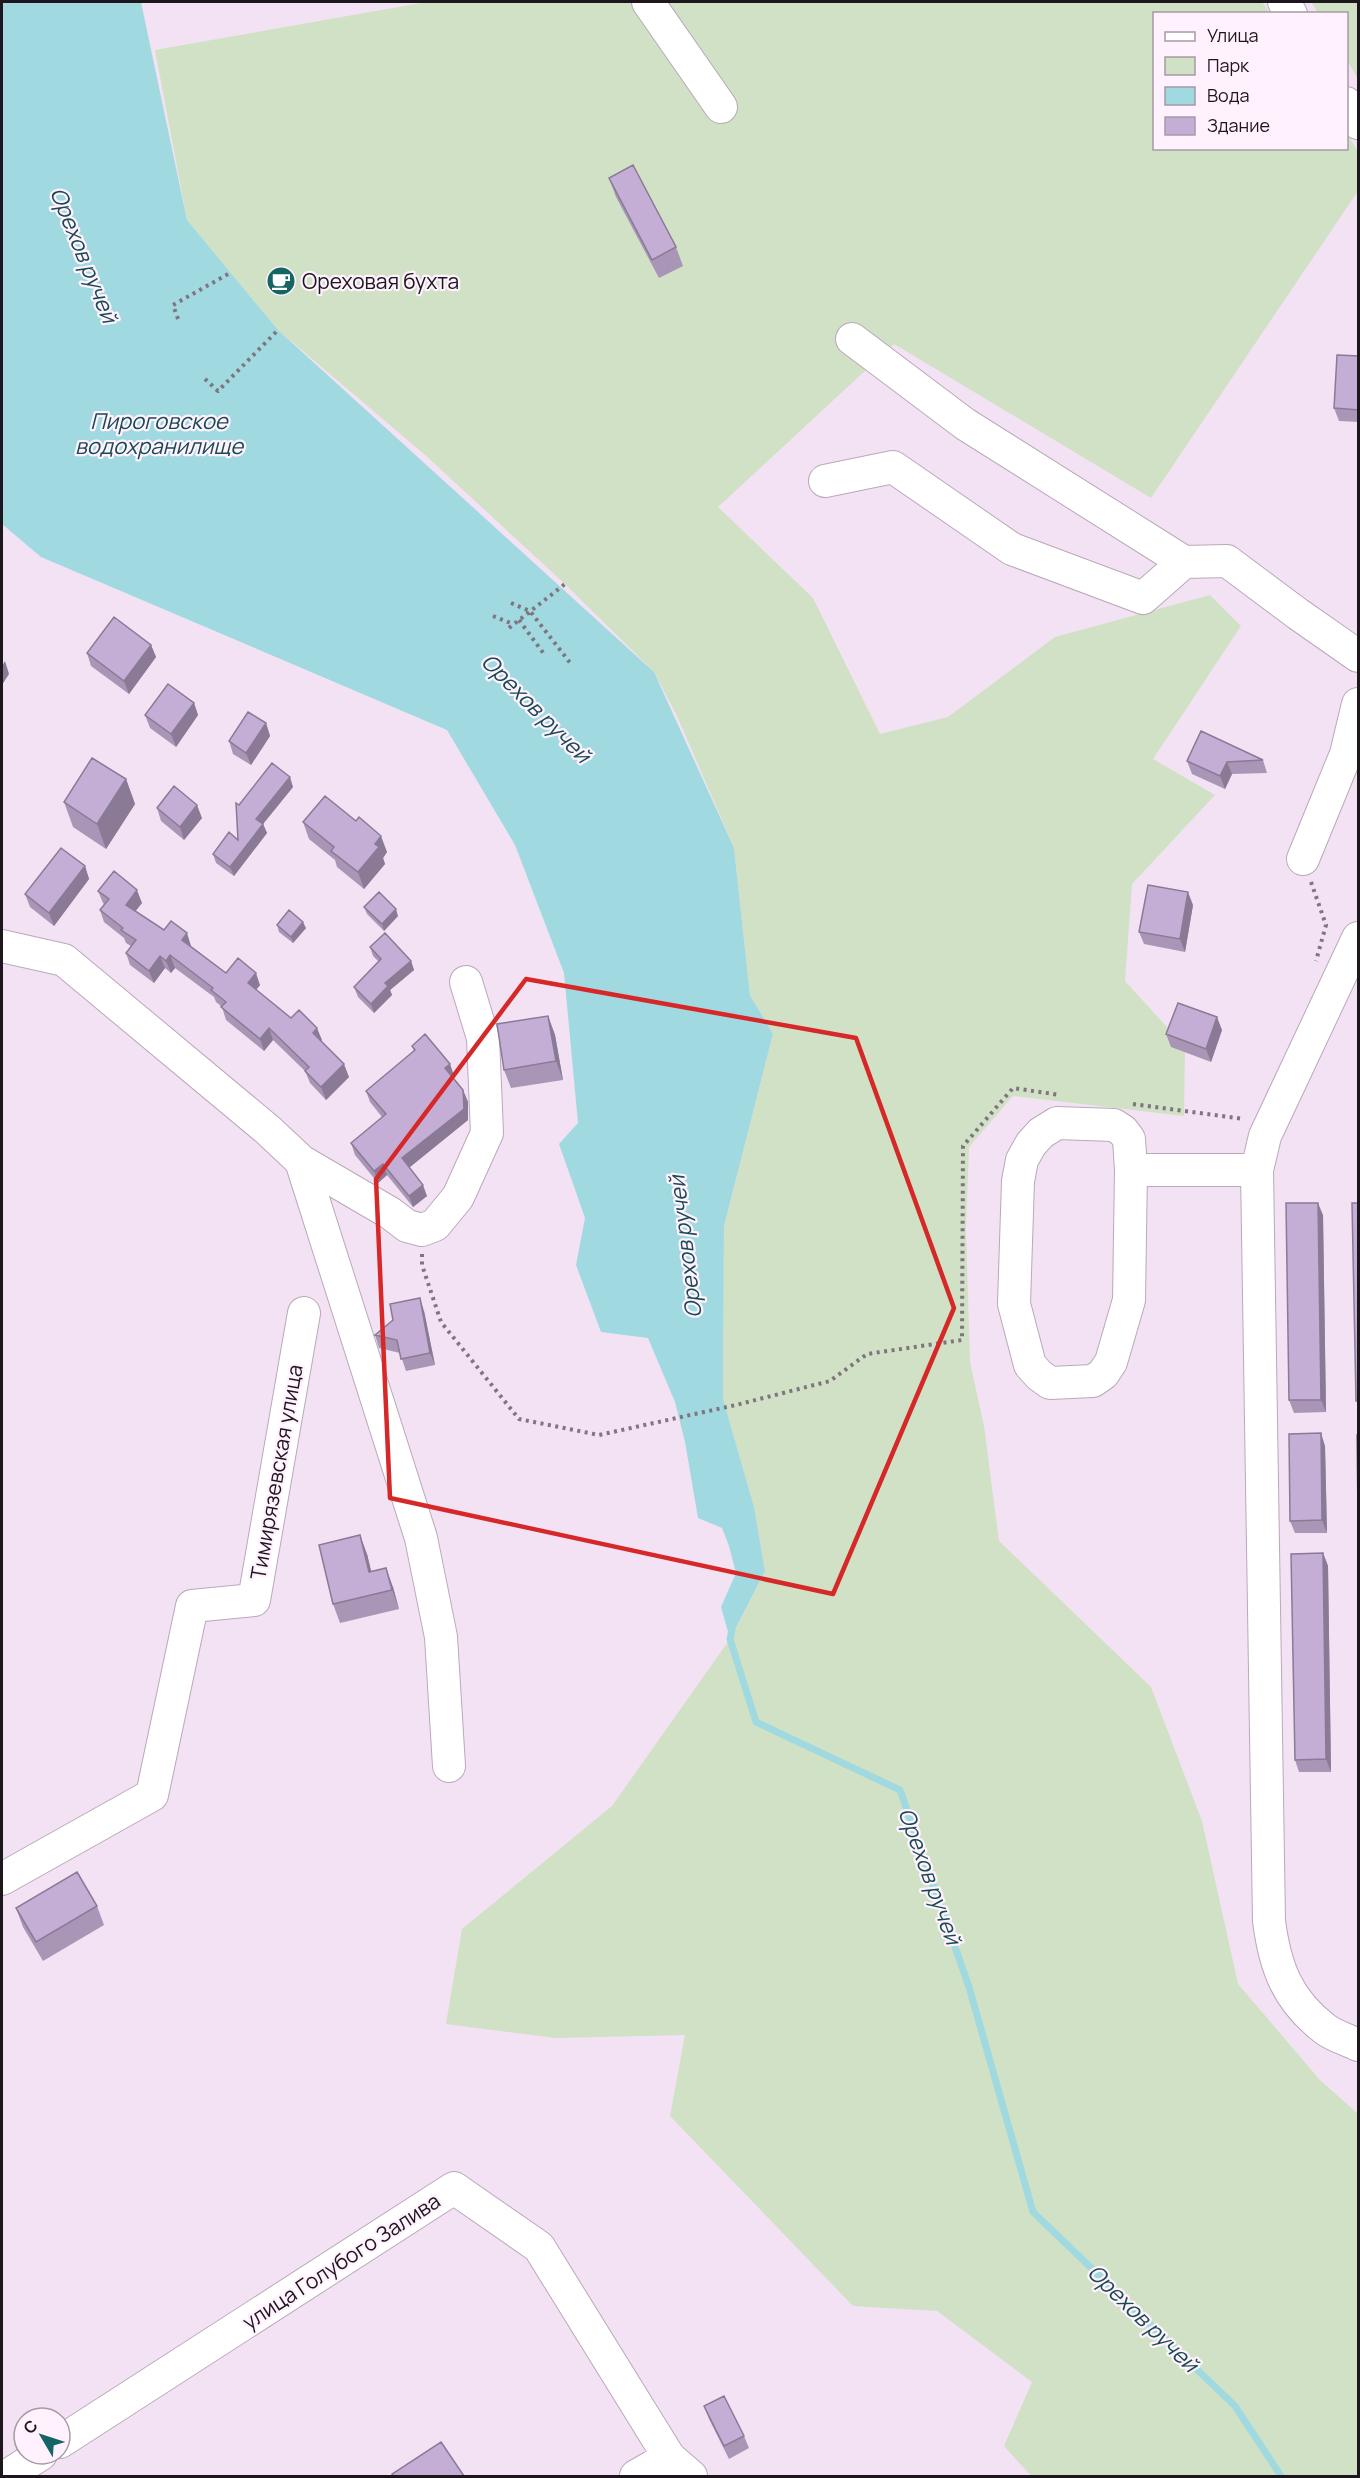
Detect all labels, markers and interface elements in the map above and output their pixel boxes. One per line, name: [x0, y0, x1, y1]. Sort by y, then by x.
legend: [1153, 12, 1348, 150]
text: Улица: [1207, 23, 1259, 47]
text: Парк: [1207, 53, 1250, 77]
text: Вода: [1207, 83, 1249, 107]
text: Здание: [1207, 113, 1270, 137]
water label: Орехов ручей: [43, 183, 125, 328]
cafe icon: Ореховая бухта: [265, 265, 297, 297]
place label: Ореховая бухта: [302, 267, 459, 295]
water label: Пироговское водохранилище: [75, 406, 244, 461]
water label: Орехов ручей: [475, 647, 598, 770]
water label: Орехов ручей: [661, 1173, 709, 1320]
street label: Тимирязевская улица: [243, 1362, 309, 1582]
water label: Орехов ручей: [891, 1804, 969, 1950]
street label: улица Голубого Залива: [237, 2186, 445, 2336]
water label: Орехов ручей: [1081, 2257, 1206, 2380]
north arrow: [12, 2406, 72, 2466]
text: С: [18, 2415, 43, 2438]

